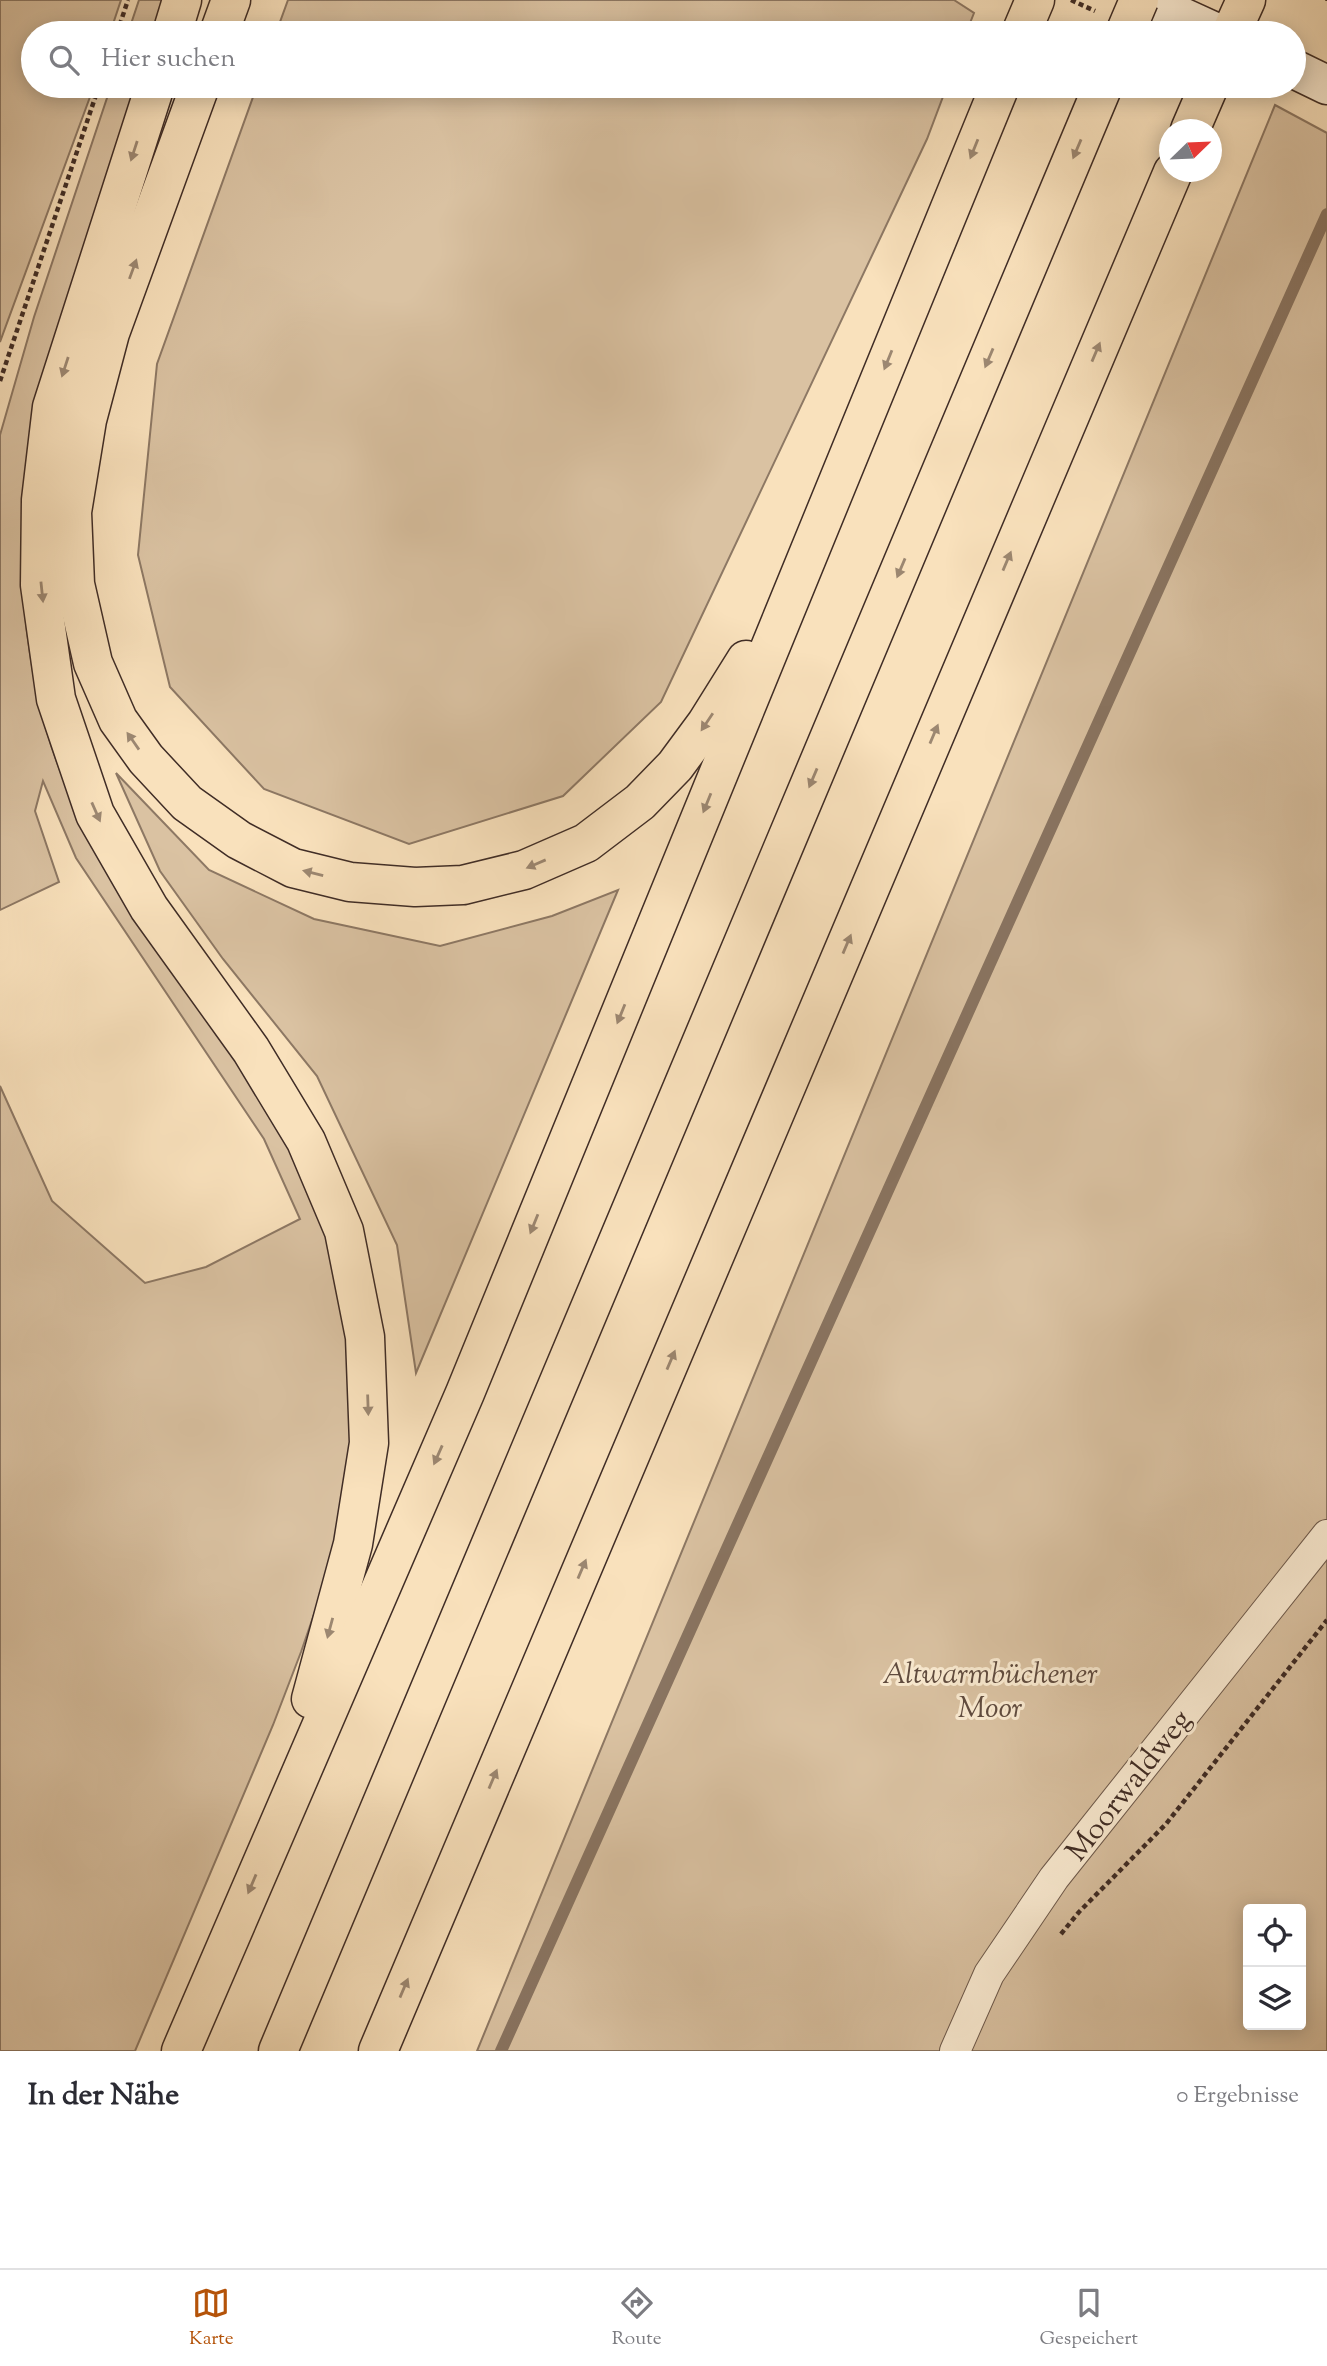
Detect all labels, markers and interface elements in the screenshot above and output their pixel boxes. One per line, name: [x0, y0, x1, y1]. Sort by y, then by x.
search box: [21, 21, 1306, 98]
icon: search: [45, 41, 83, 79]
text: Hier suchen: [101, 41, 236, 78]
north arrow: [1159, 119, 1222, 182]
one-way arrow: [1071, 138, 1082, 159]
one-way arrow: [969, 139, 980, 160]
one-way arrow: [128, 140, 139, 161]
one-way arrow: [128, 259, 139, 280]
one-way arrow: [1090, 342, 1102, 362]
one-way arrow: [983, 348, 994, 369]
one-way arrow: [883, 349, 894, 370]
one-way arrow: [59, 357, 70, 378]
one-way arrow: [1002, 551, 1013, 572]
one-way arrow: [895, 558, 906, 579]
one-way arrow: [36, 581, 47, 603]
one-way arrow: [700, 713, 714, 731]
one-way arrow: [929, 724, 940, 745]
one-way arrow: [126, 732, 140, 750]
one-way arrow: [807, 768, 819, 788]
one-way arrow: [701, 793, 712, 814]
one-way arrow: [90, 802, 102, 822]
one-way arrow: [525, 859, 546, 870]
one-way arrow: [302, 867, 324, 878]
one-way arrow: [842, 934, 853, 955]
one-way arrow: [615, 1004, 626, 1025]
one-way arrow: [529, 1214, 540, 1235]
one-way arrow: [665, 1350, 677, 1370]
one-way arrow: [362, 1394, 373, 1416]
one-way arrow: [432, 1445, 444, 1465]
one-way arrow: [577, 1559, 588, 1580]
one-way arrow: [324, 1617, 335, 1639]
park label: Altwarmbüchener Moor: [882, 1654, 1098, 1731]
street label: Moorwaldweg: [1057, 1701, 1203, 1872]
one-way arrow: [488, 1768, 499, 1789]
one-way arrow: [247, 1874, 258, 1895]
map controls: [1243, 1904, 1306, 2030]
button: locate: [1243, 1904, 1306, 1967]
button: layers: [1243, 1967, 1306, 2030]
one-way arrow: [399, 1977, 410, 1998]
text: In der Nähe: [28, 2075, 179, 2118]
text: 0 Ergebnisse: [1176, 2080, 1299, 2113]
tab: Karte: [189, 2284, 234, 2353]
tab: Route: [612, 2284, 661, 2353]
tab: Gespeichert: [1039, 2284, 1138, 2353]

